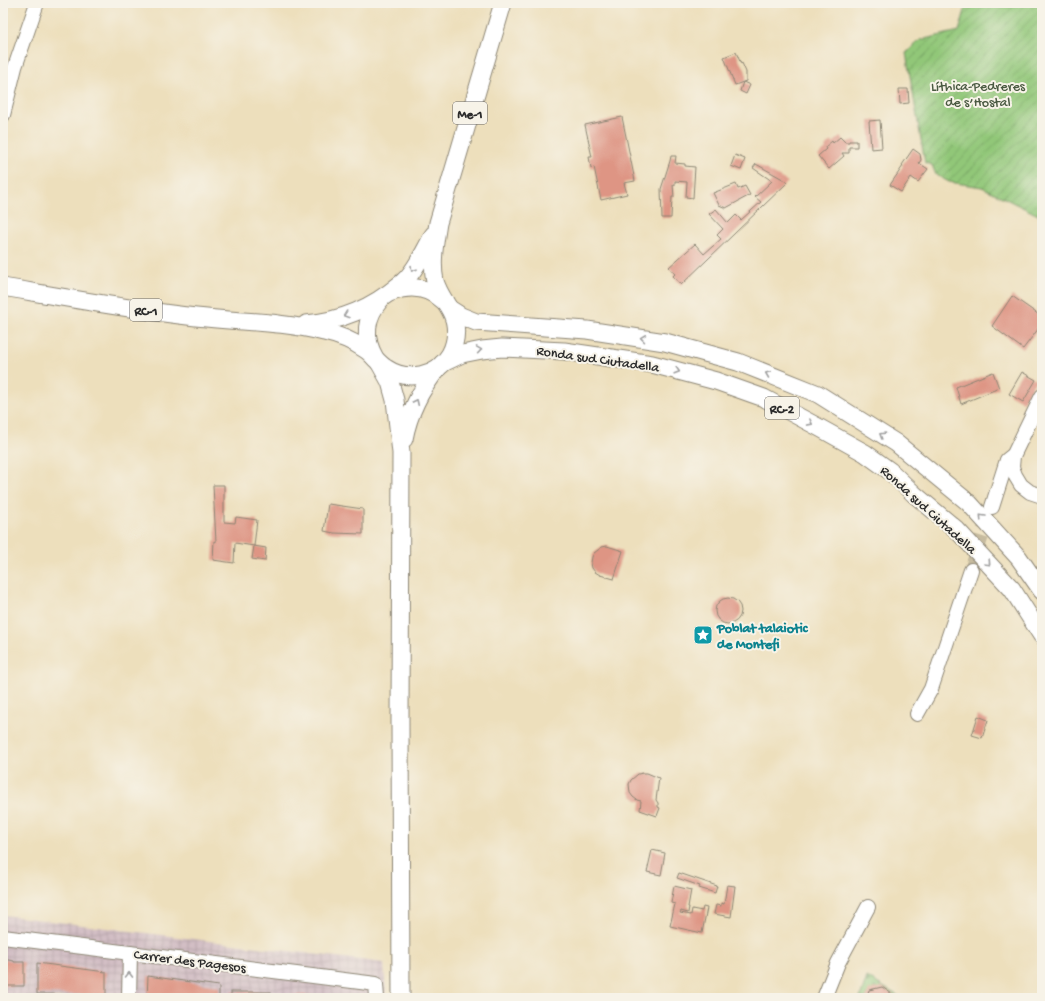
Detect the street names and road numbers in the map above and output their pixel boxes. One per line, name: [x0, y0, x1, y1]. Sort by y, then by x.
road number: Me-1: [453, 102, 487, 124]
road number: RC-1: [130, 299, 162, 321]
street label: Ronda sud Ciutadella: [535, 343, 661, 378]
road number: RC-2: [765, 397, 799, 419]
street label: Ronda sud Ciutadella: [876, 463, 980, 559]
street label: Carrer des Pagesos: [133, 947, 248, 978]

